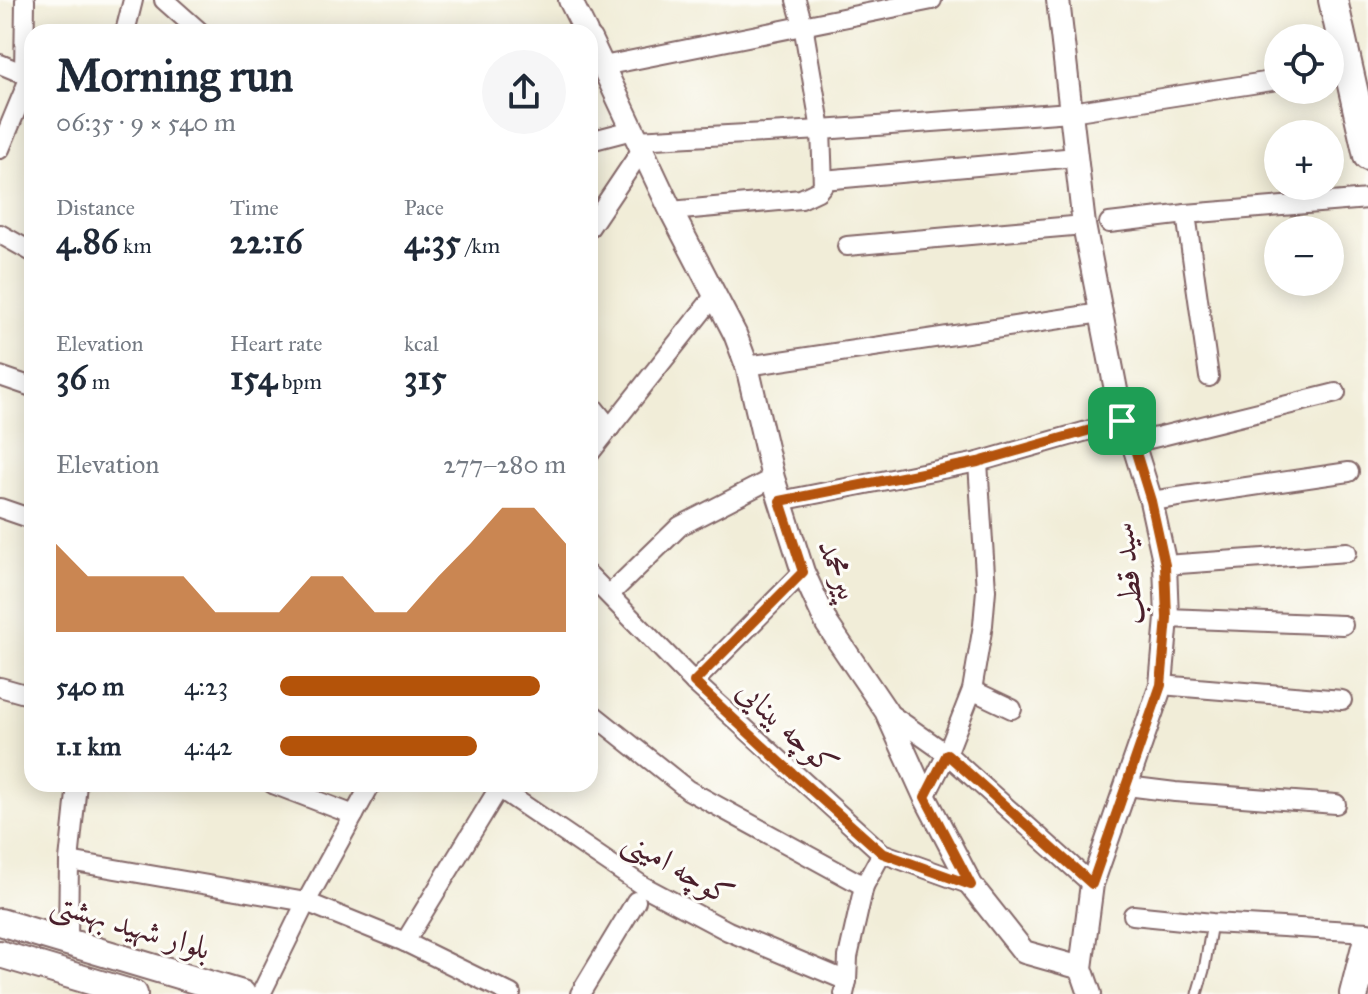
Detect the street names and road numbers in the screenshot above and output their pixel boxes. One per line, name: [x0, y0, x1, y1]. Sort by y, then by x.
street label: سید قطب: [1103, 521, 1152, 627]
street label: پیرمحمد: [806, 533, 869, 608]
street label: کوچه بینایی: [727, 671, 846, 786]
street label: کوچه امینی: [615, 820, 741, 917]
street label: بلوار شهید بهشتی: [45, 883, 215, 971]

